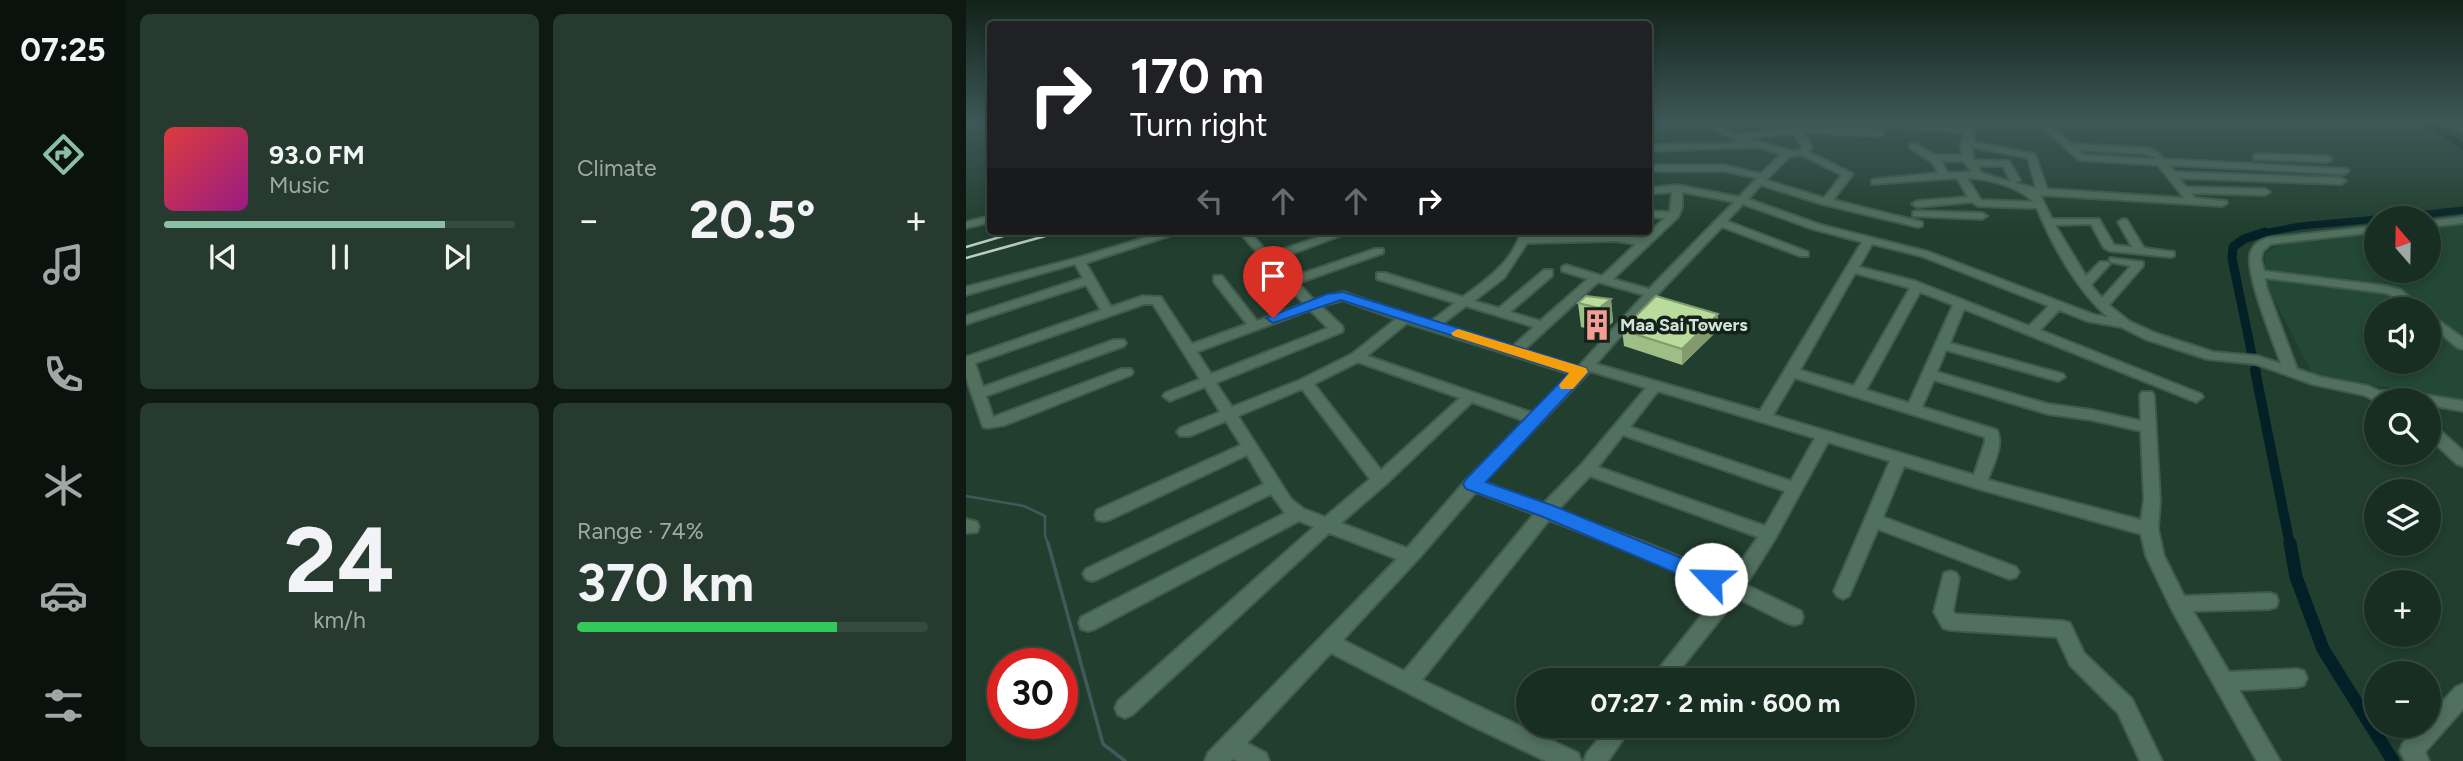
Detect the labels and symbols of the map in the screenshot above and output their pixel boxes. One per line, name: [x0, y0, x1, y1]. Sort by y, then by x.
north arrow: [2364, 206, 2441, 284]
pin: [1243, 246, 1303, 318]
building icon: Maa Sai Towers: [1580, 308, 1614, 342]
place label: Maa Sai Towers: [1620, 314, 1748, 336]
position arrow: [1674, 542, 1748, 616]
speed limit sign: 30: [987, 648, 1078, 739]

